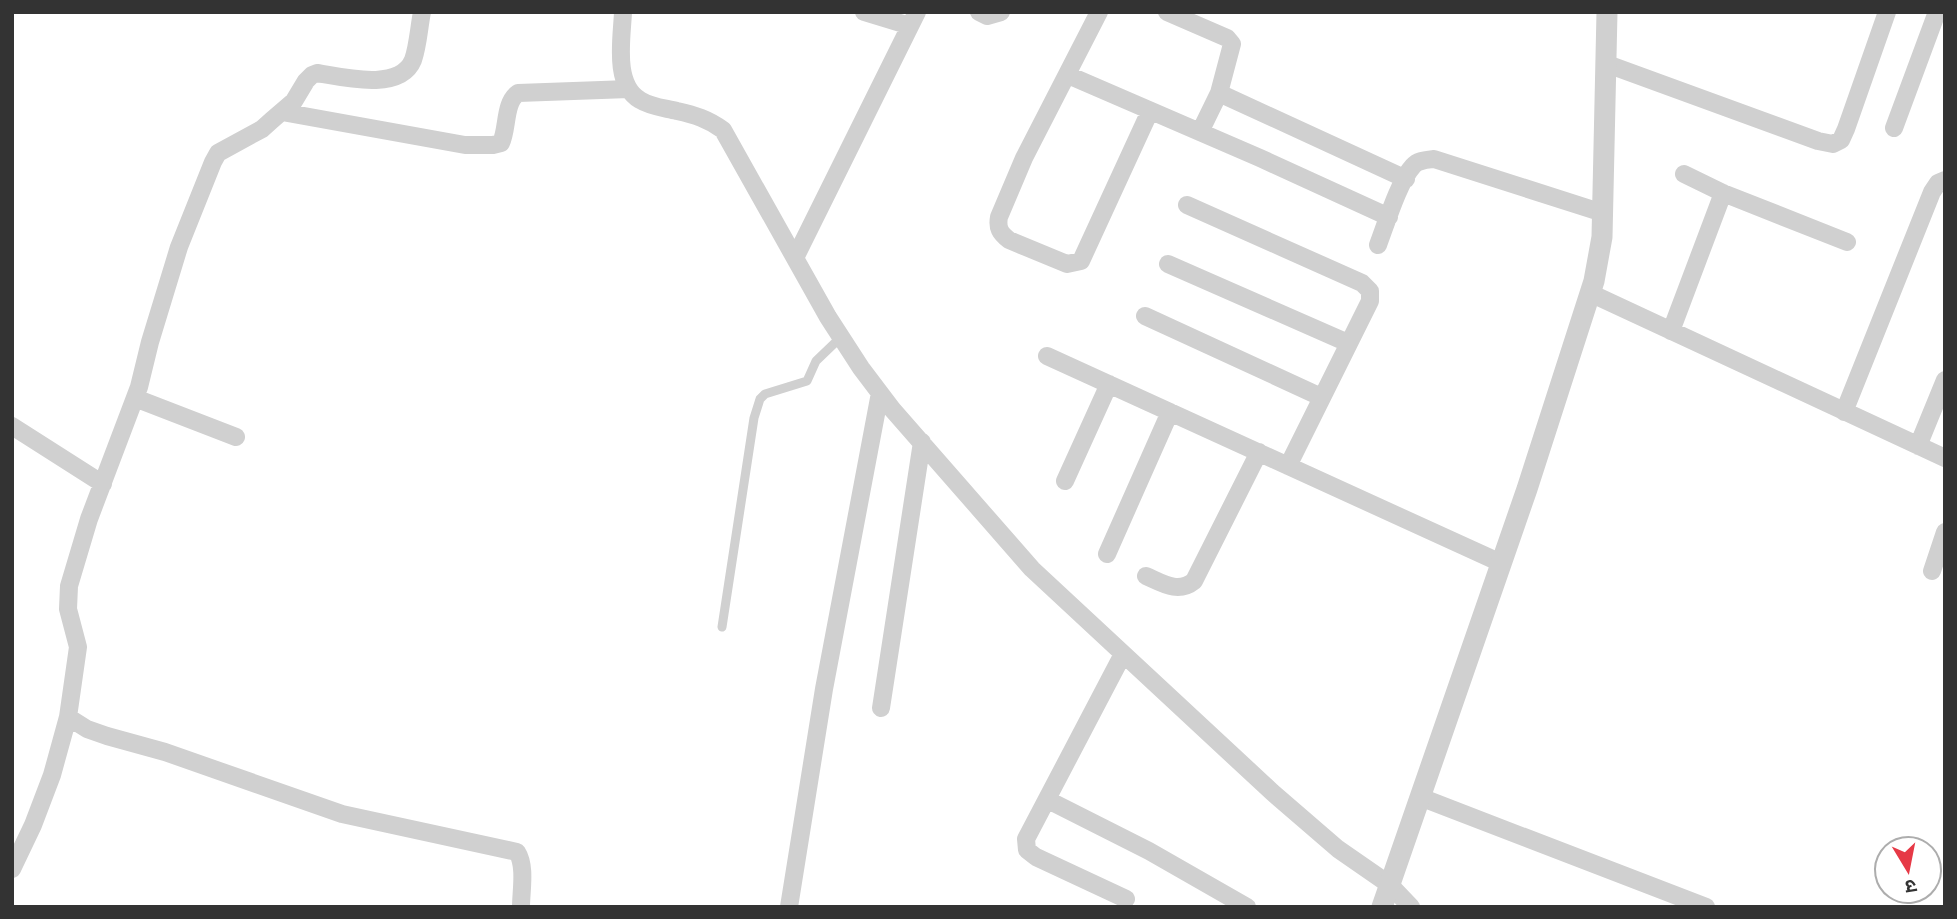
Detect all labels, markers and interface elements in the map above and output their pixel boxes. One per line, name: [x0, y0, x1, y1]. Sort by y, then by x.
north arrow: [1873, 835, 1943, 905]
text: उ: [1903, 874, 1918, 899]

